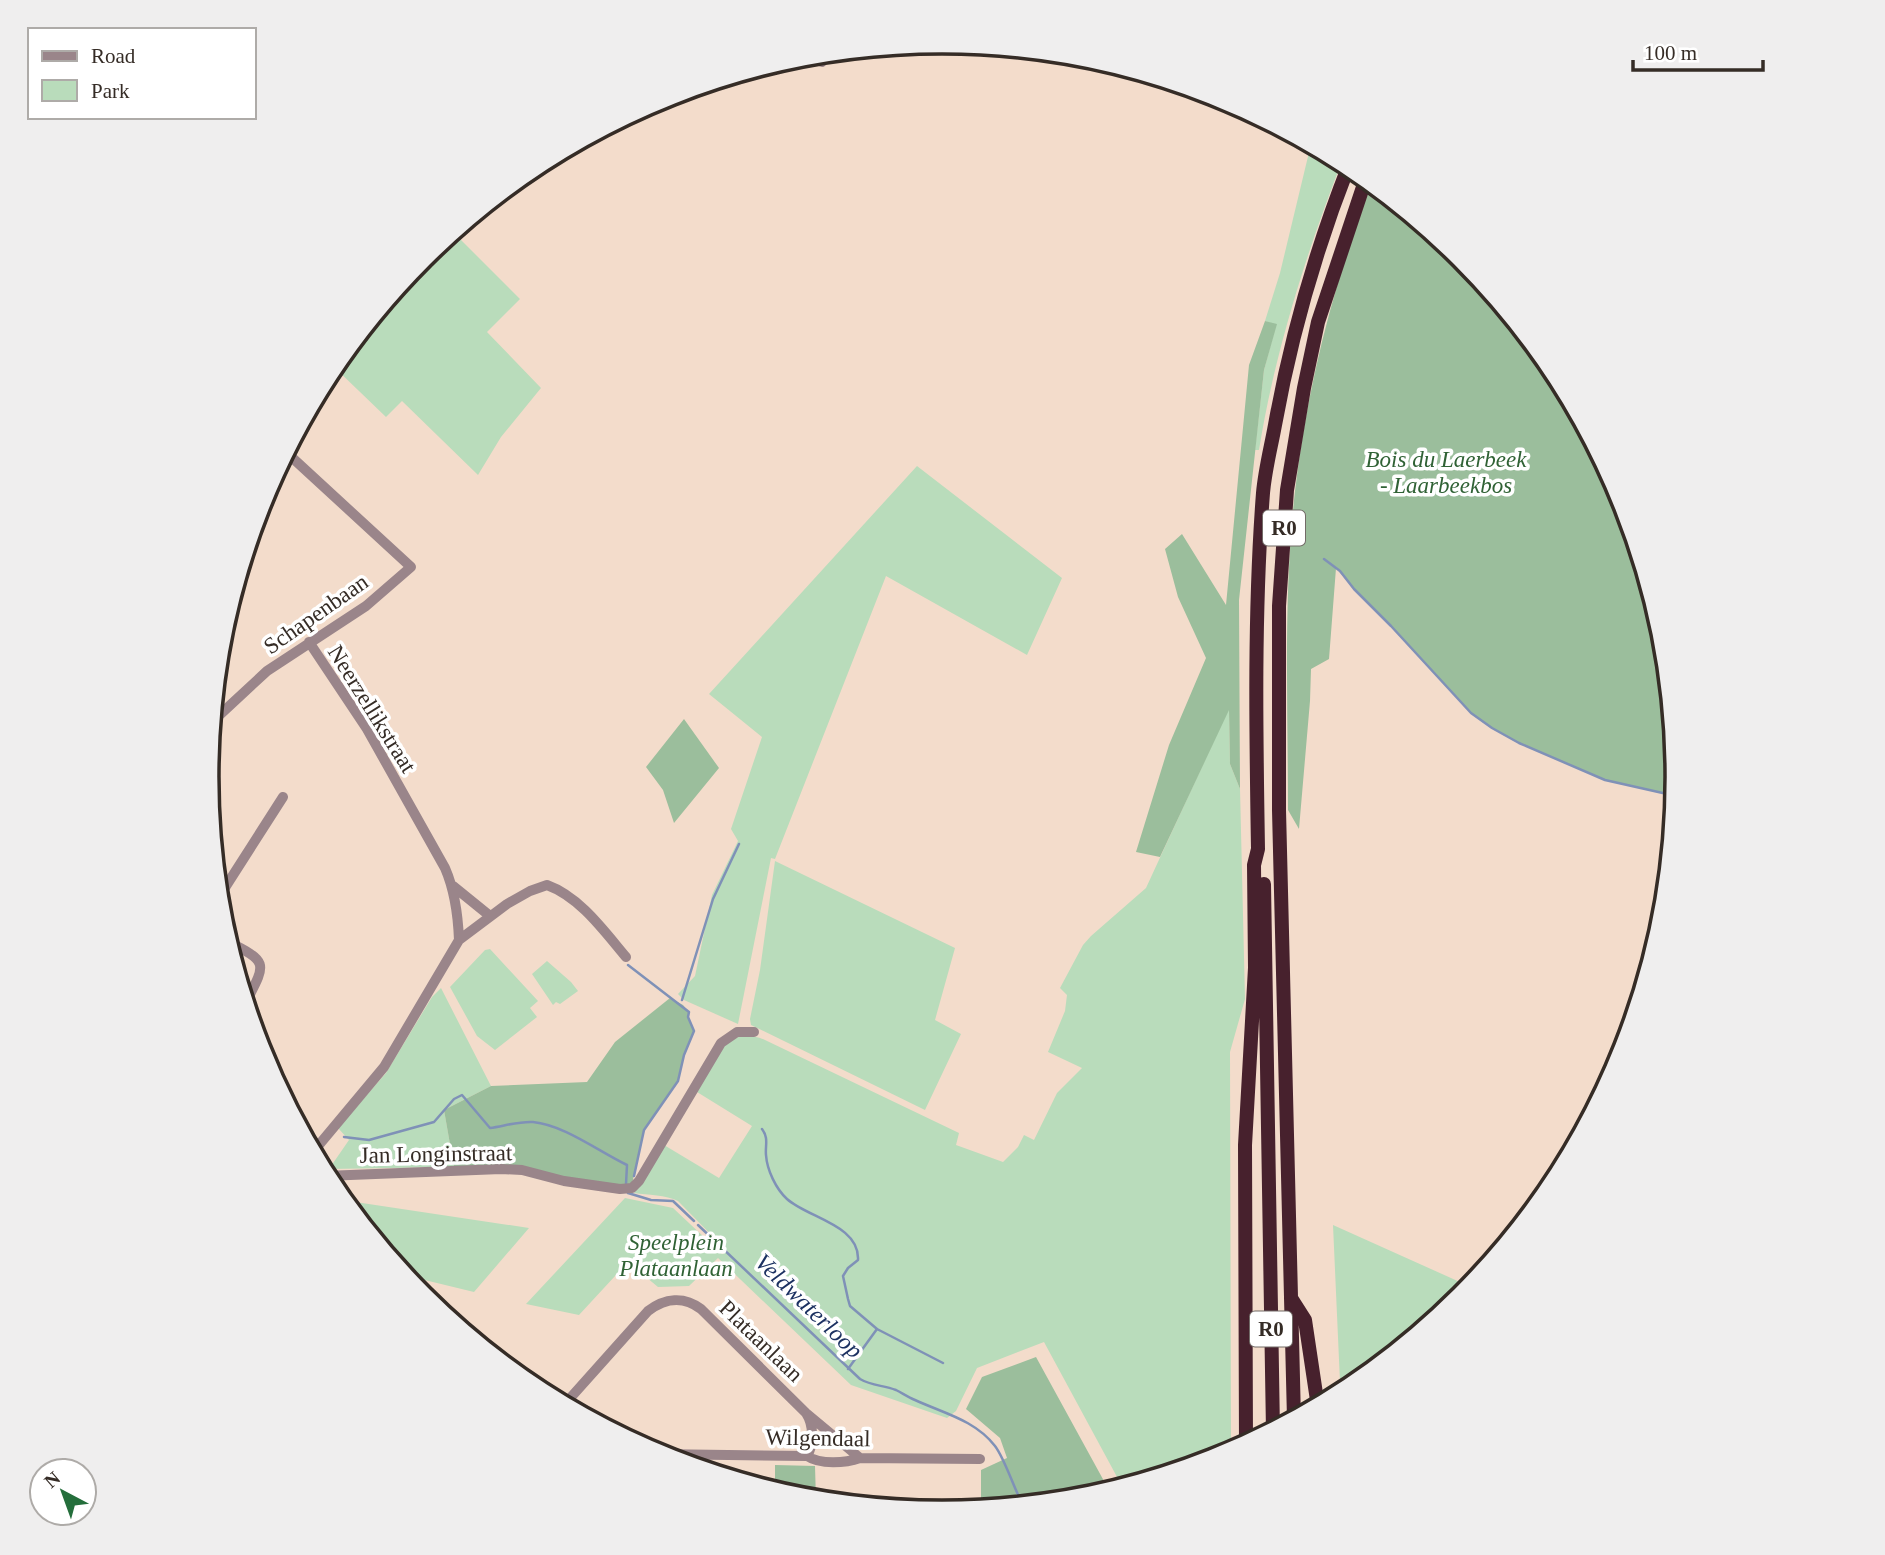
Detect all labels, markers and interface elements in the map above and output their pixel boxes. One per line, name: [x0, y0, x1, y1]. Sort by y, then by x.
legend: [28, 28, 256, 119]
scale bar: [1633, 28, 1762, 72]
text: 100 m: [1644, 41, 1697, 65]
text: Road: [91, 44, 136, 68]
text: Park: [91, 79, 130, 103]
park label: Bois du Laerbeek - Laarbeekbos: [1366, 447, 1527, 498]
road number: R0: [1263, 510, 1305, 546]
street label: Schapenbaan: [259, 569, 373, 659]
street label: Neerzellikstraat: [323, 641, 421, 778]
street label: Jan Longinstraat: [359, 1140, 513, 1168]
park label: Speelplein Plataanlaan: [618, 1230, 733, 1281]
water label: Veldwaterloop: [750, 1248, 868, 1364]
street label: Plataanlaan: [714, 1295, 808, 1387]
road number: R0: [1250, 1312, 1292, 1346]
street label: Wilgendaal: [765, 1425, 871, 1451]
north arrow: [28, 1457, 98, 1527]
text: N: [40, 1467, 64, 1492]

